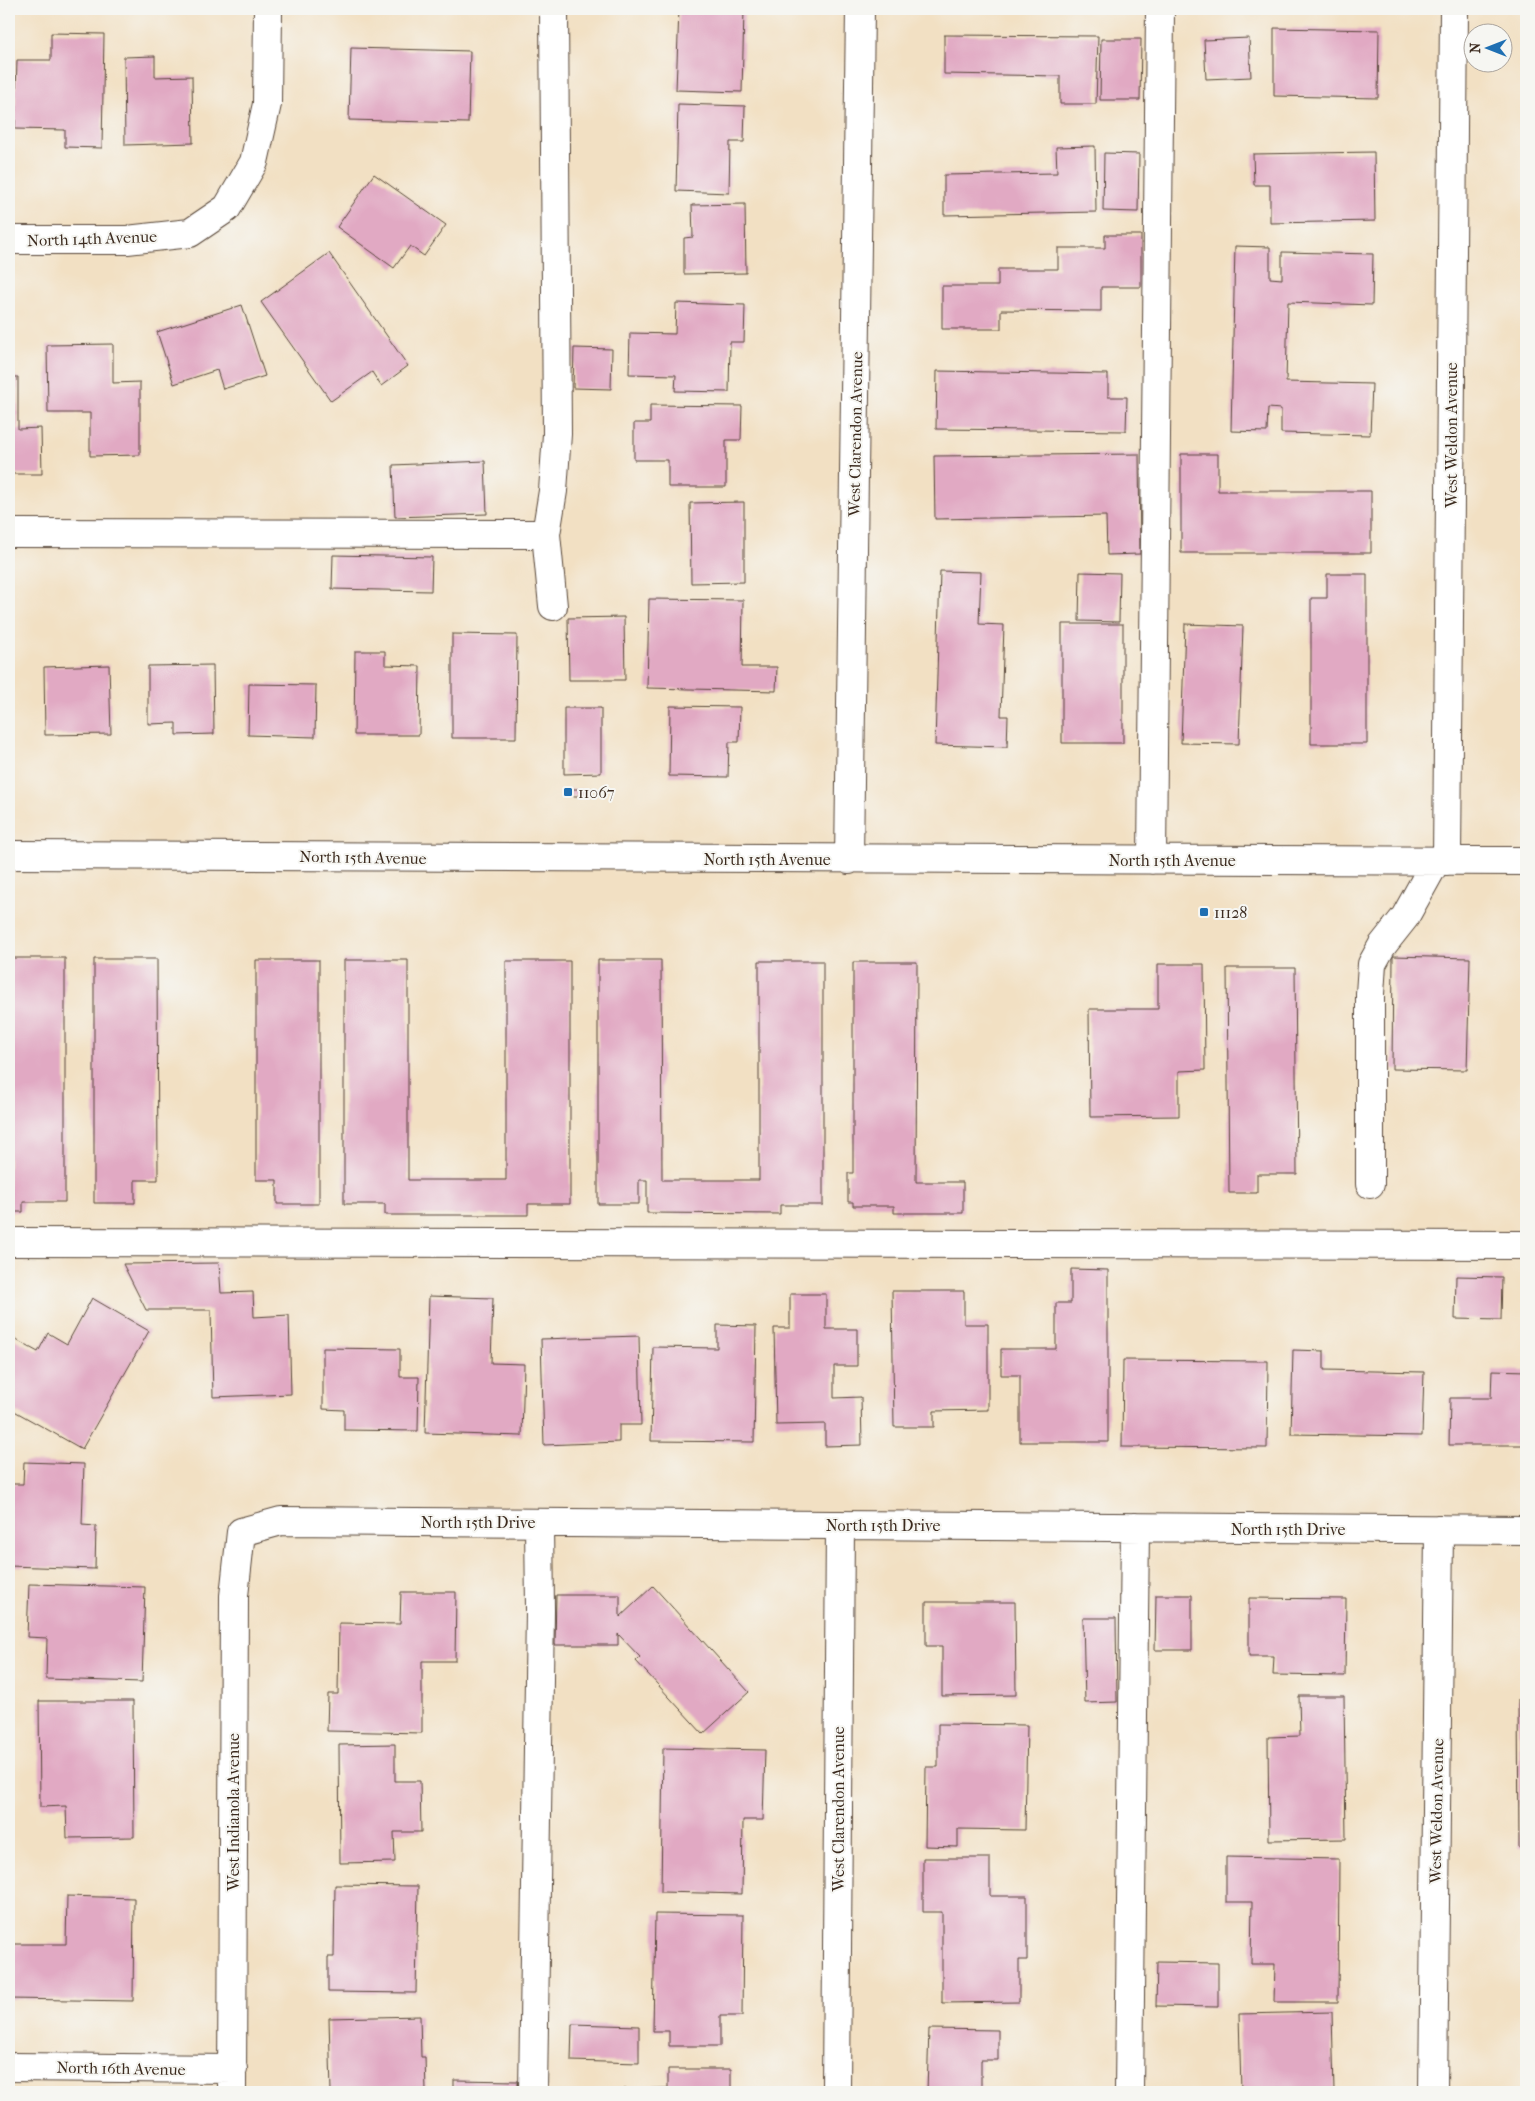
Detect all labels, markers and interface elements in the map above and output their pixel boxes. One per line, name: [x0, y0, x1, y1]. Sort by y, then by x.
north arrow: [1462, 22, 1512, 72]
text: N: [1467, 42, 1484, 53]
street label: North 14th Avenue: [27, 227, 157, 250]
street label: West Clarendon Avenue: [845, 351, 866, 518]
street label: West Weldon Avenue: [1442, 362, 1461, 509]
place label: 11067: [578, 783, 615, 802]
marker: 11067: [562, 786, 574, 798]
street label: North 15th Avenue: [299, 847, 427, 868]
street label: North 15th Avenue: [703, 850, 831, 869]
street label: North 15th Avenue: [1108, 851, 1236, 870]
place label: 11128: [1214, 903, 1247, 922]
marker: 11128: [1198, 906, 1210, 918]
street label: North 15th Drive: [421, 1513, 535, 1532]
street label: North 15th Drive: [826, 1516, 940, 1535]
street label: North 15th Drive: [1231, 1520, 1345, 1539]
street label: West Clarendon Avenue: [829, 1726, 848, 1893]
street label: West Indianola Avenue: [224, 1733, 243, 1892]
street label: West Weldon Avenue: [1426, 1738, 1447, 1885]
street label: North 16th Avenue: [56, 2058, 186, 2079]

